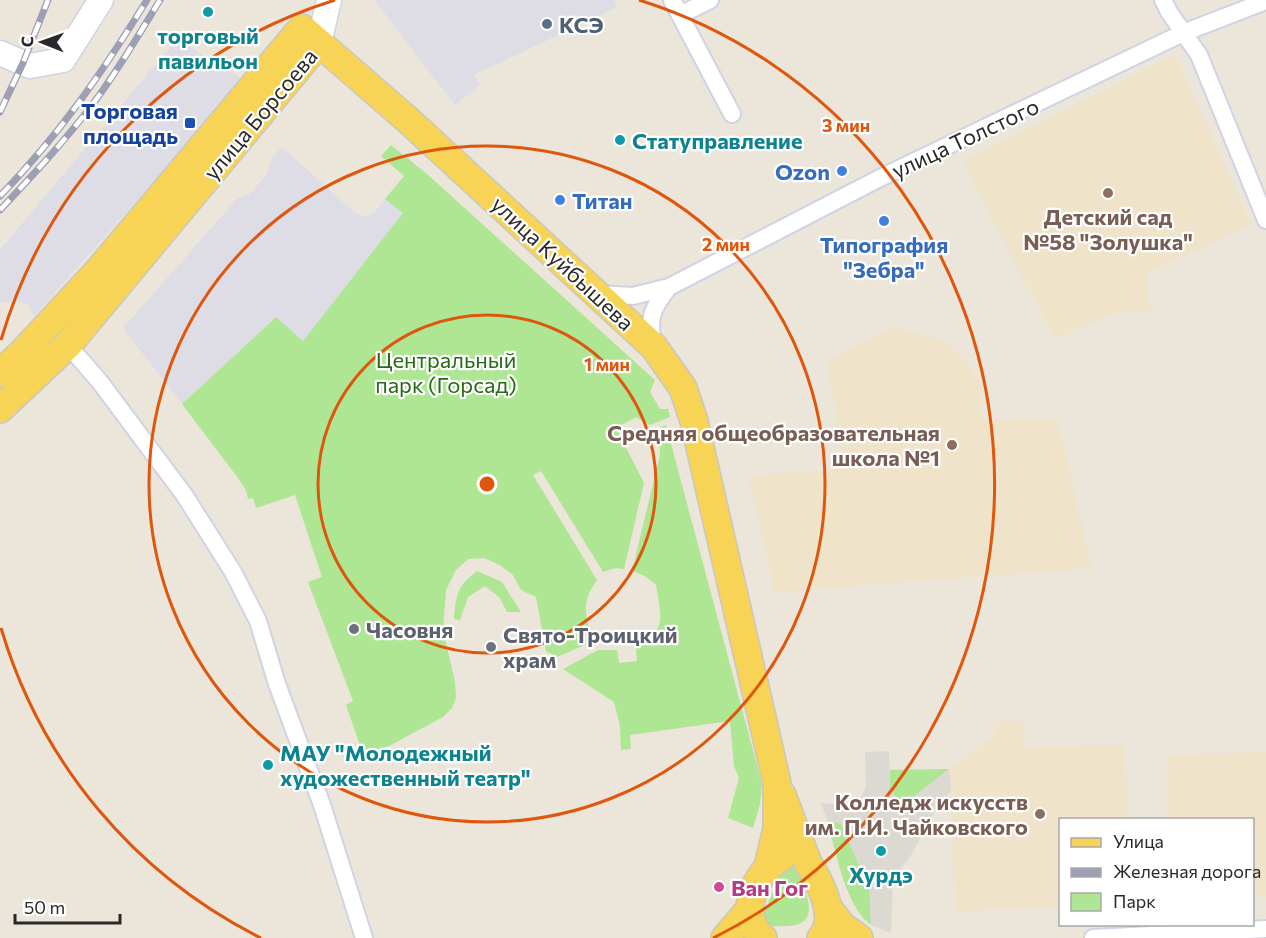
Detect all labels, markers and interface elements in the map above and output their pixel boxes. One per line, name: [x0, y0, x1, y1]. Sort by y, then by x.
marker: торговый павильон: [201, 5, 215, 19]
place label: КСЭ: [559, 11, 604, 38]
north arrow: [12, 12, 72, 72]
marker: КСЭ: [540, 17, 554, 31]
place label: торговый павильон: [157, 22, 259, 74]
text: С: [17, 36, 36, 47]
street label: улица Борсоева: [197, 43, 323, 185]
street label: улица Толстого: [887, 92, 1043, 184]
place label: Торговая площадь: [81, 97, 178, 149]
text: 3 мин: [822, 114, 870, 136]
marker: Торговая площадь: [183, 116, 197, 130]
place label: Статуправление: [632, 127, 803, 154]
marker: Статуправление: [613, 133, 627, 147]
place label: Ozon: [775, 158, 830, 185]
marker: Ozon: [835, 164, 849, 178]
marker: Детский сад №58 "Золушка": [1101, 186, 1115, 200]
place label: Титан: [572, 187, 632, 214]
street label: улица Куйбышева: [486, 190, 640, 336]
marker: Титан: [553, 193, 567, 207]
place label: Детский сад №58 "Золушка": [1023, 203, 1193, 255]
marker: Типография "Зебра": [877, 214, 891, 228]
place label: Типография "Зебра": [820, 231, 948, 283]
text: 2 мин: [702, 233, 750, 255]
park label: Центральный парк (Горсад): [375, 346, 517, 398]
text: 1 мин: [584, 353, 630, 375]
place label: Средняя общеобразовательная школа №1: [607, 419, 940, 471]
marker: Средняя общеобразовательная школа №1: [945, 438, 959, 452]
centre of rings: [477, 474, 497, 494]
place label: Часовня: [366, 616, 453, 643]
place label: Свято-Троицкий храм: [503, 621, 678, 673]
marker: Часовня: [347, 622, 361, 636]
marker: Свято-Троицкий храм: [484, 640, 498, 654]
place label: МАУ "Молодежный художественный театр": [280, 739, 531, 791]
marker: МАУ "Молодежный художественный театр": [261, 758, 275, 772]
place label: Колледж искусств им. П.И. Чайковского: [805, 788, 1028, 840]
marker: Колледж искусств им. П.И. Чайковского: [1033, 807, 1047, 821]
legend: [1059, 818, 1254, 926]
text: Улица: [1113, 830, 1164, 852]
marker: Хурдэ: [874, 844, 888, 858]
text: Железная дорога: [1113, 860, 1261, 882]
place label: Хурдэ: [849, 861, 913, 888]
place label: Ван Гог: [731, 874, 808, 901]
marker: Ван Гог: [712, 880, 726, 894]
scale bar: [15, 887, 120, 925]
text: Парк: [1113, 890, 1156, 912]
text: 50 m: [24, 896, 65, 918]

